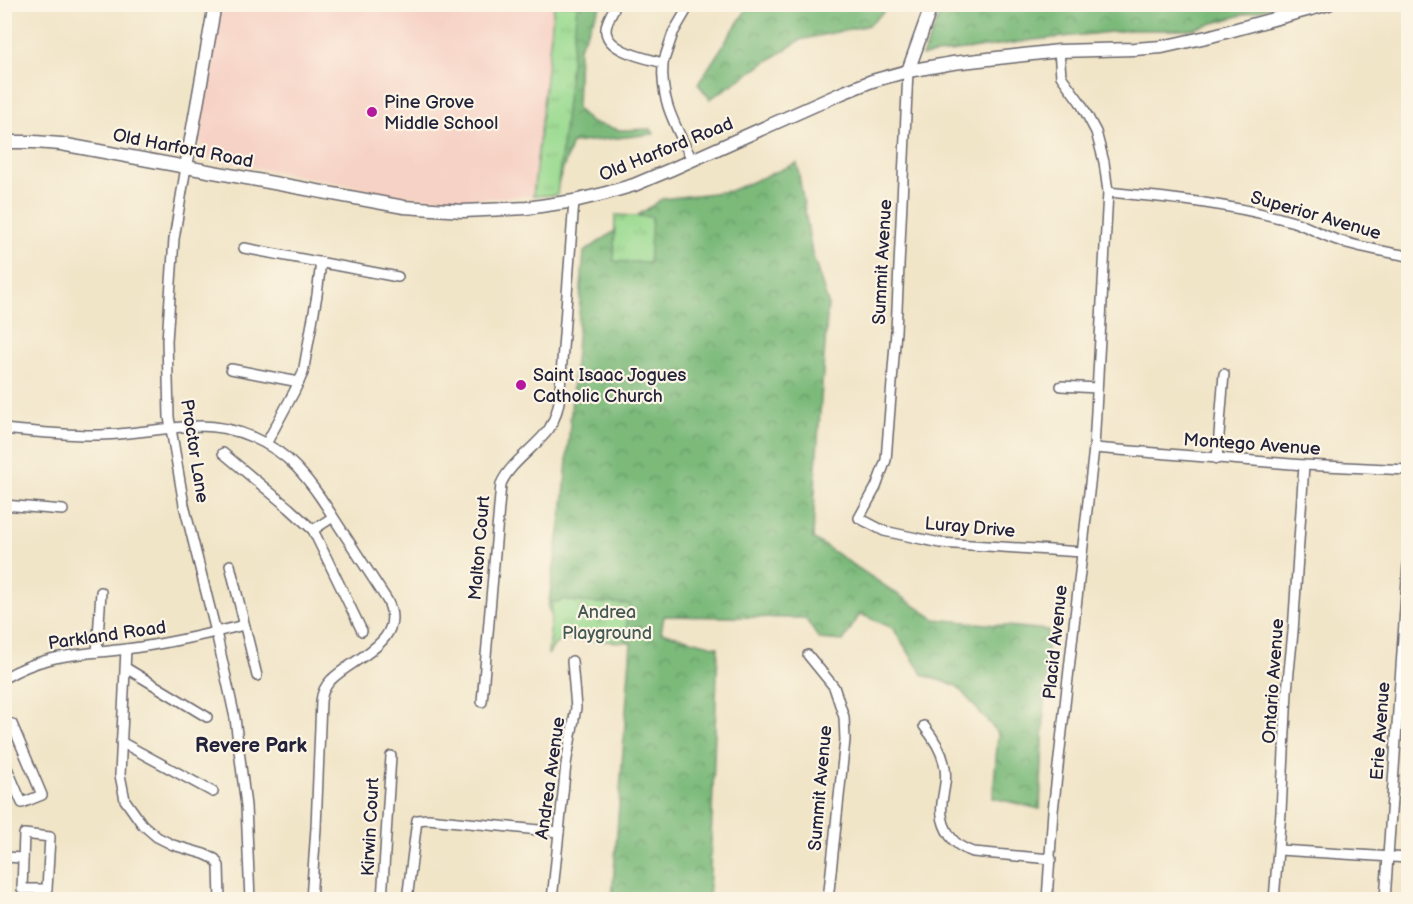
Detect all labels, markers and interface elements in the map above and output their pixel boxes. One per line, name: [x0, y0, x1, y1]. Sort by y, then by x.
place label: Pine Grove Middle School: [384, 92, 498, 134]
marker: Pine Grove Middle School: [365, 105, 379, 119]
street label: Old Harford Road: [596, 113, 736, 186]
street label: Old Harford Road: [111, 125, 255, 172]
street label: Superior Avenue: [1248, 187, 1384, 244]
street label: Summit Avenue: [869, 198, 896, 325]
place label: Saint Isaac Jogues Catholic Church: [533, 365, 687, 407]
marker: Saint Isaac Jogues Catholic Church: [514, 378, 528, 392]
street label: Proctor Lane: [176, 398, 213, 505]
street label: Montego Avenue: [1183, 429, 1322, 460]
street label: Malton Court: [464, 494, 495, 601]
street label: Luray Drive: [924, 513, 1016, 542]
street label: Placid Avenue: [1039, 584, 1072, 700]
park label: Andrea Playground: [562, 602, 652, 644]
street label: Parkland Road: [47, 617, 167, 654]
street label: Ontario Avenue: [1259, 618, 1288, 744]
street label: Erie Avenue: [1367, 681, 1394, 781]
street label: Andrea Avenue: [531, 715, 570, 841]
street label: Summit Avenue: [805, 724, 836, 852]
district label: Revere Park: [195, 734, 307, 758]
street label: Kirwin Court: [357, 777, 384, 877]

